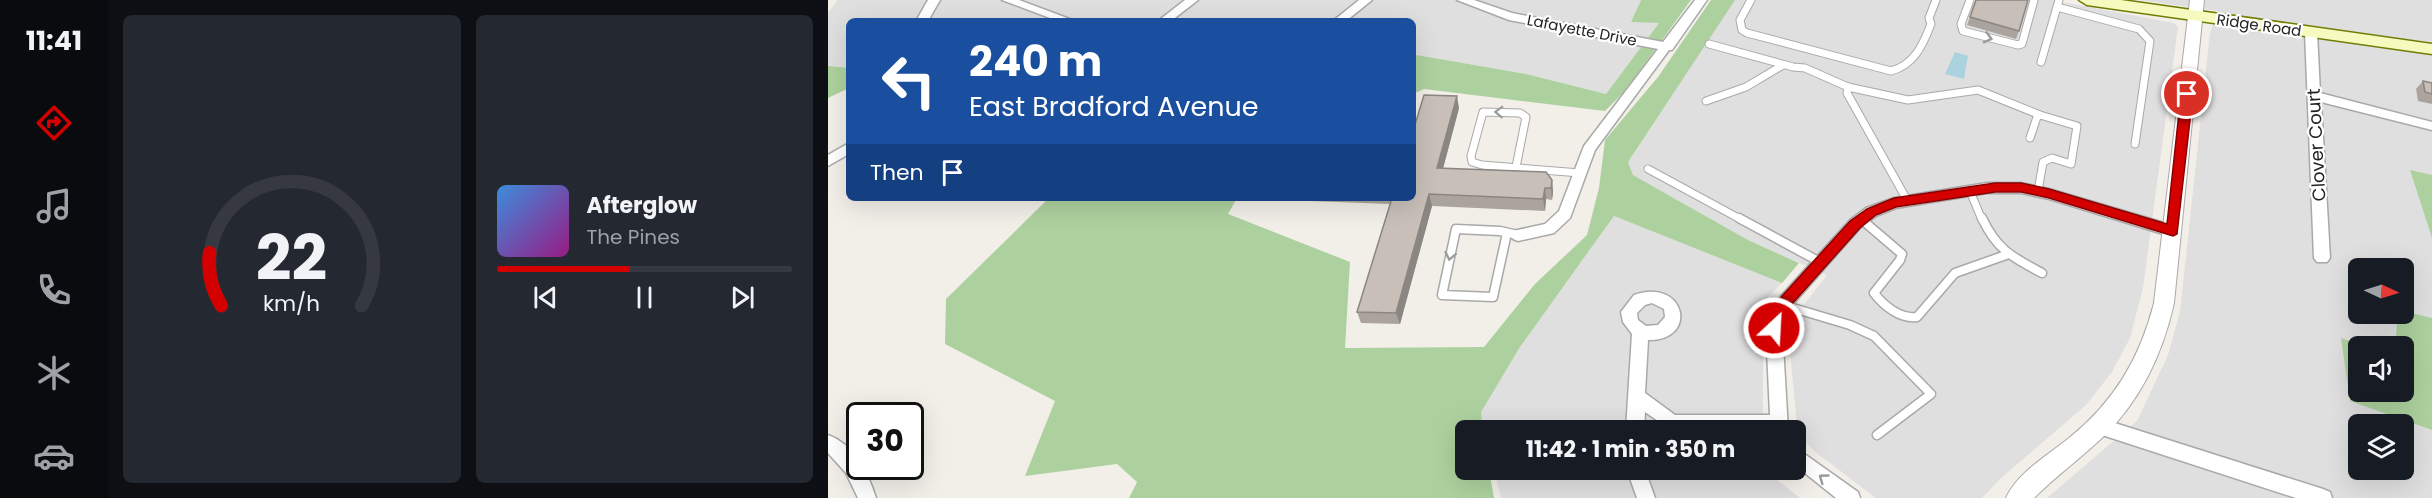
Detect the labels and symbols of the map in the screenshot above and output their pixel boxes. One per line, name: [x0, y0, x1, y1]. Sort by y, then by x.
street label: Lafayette Drive: [1525, 9, 1639, 51]
street label: Ridge Road: [2215, 9, 2303, 41]
one-way arrow: [1983, 30, 1993, 43]
pin: [2161, 68, 2212, 119]
street label: Clover Court: [2301, 88, 2331, 202]
one-way arrow: [1495, 106, 1504, 118]
one-way arrow: [1444, 251, 1457, 261]
north arrow: [2348, 258, 2414, 324]
position arrow: [1742, 296, 1806, 360]
speed limit sign: 30: [846, 402, 924, 480]
one-way arrow: [1818, 474, 1829, 485]

